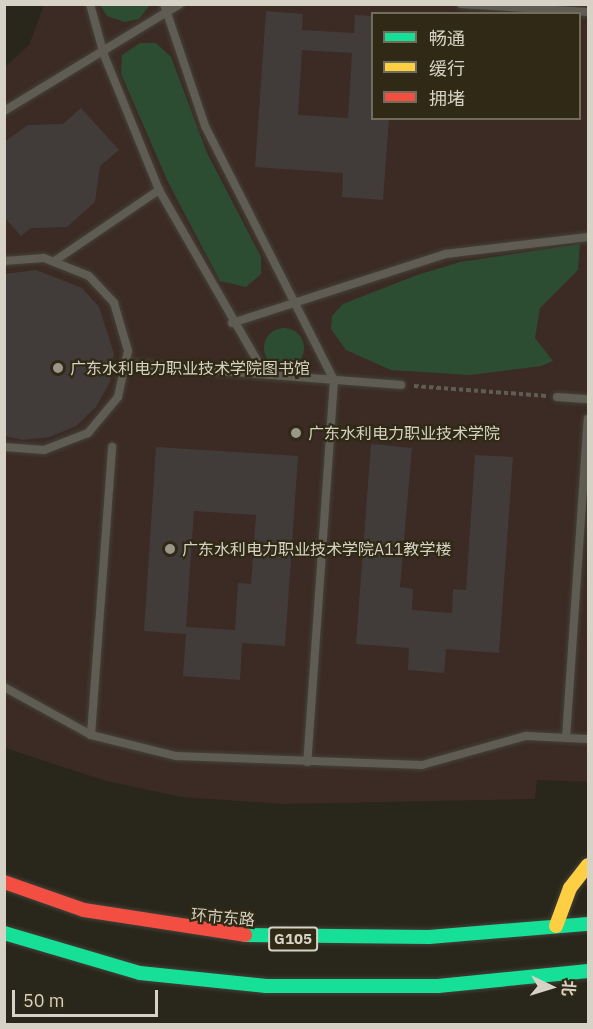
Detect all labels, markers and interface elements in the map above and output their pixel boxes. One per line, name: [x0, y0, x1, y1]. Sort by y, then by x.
legend: [371, 12, 581, 120]
text: 畅通: [429, 27, 465, 50]
text: 缓行: [429, 57, 465, 80]
text: 拥堵: [429, 87, 465, 110]
place label: 广东水利电力职业技术学院图书馆: [70, 358, 310, 378]
marker: 广东水利电力职业技术学院图书馆: [51, 361, 65, 375]
place label: 广东水利电力职业技术学院: [308, 423, 500, 443]
marker: 广东水利电力职业技术学院: [289, 426, 303, 440]
place label: 广东水利电力职业技术学院A11教学楼: [182, 539, 451, 559]
marker: 广东水利电力职业技术学院A11教学楼: [163, 542, 177, 556]
street label: 环市东路: [190, 905, 256, 929]
road number: G105: [268, 927, 318, 951]
north arrow: [521, 957, 581, 1017]
scale bar: [15, 978, 160, 1016]
text: 北: [558, 980, 579, 997]
text: 50 m: [23, 989, 65, 1012]

